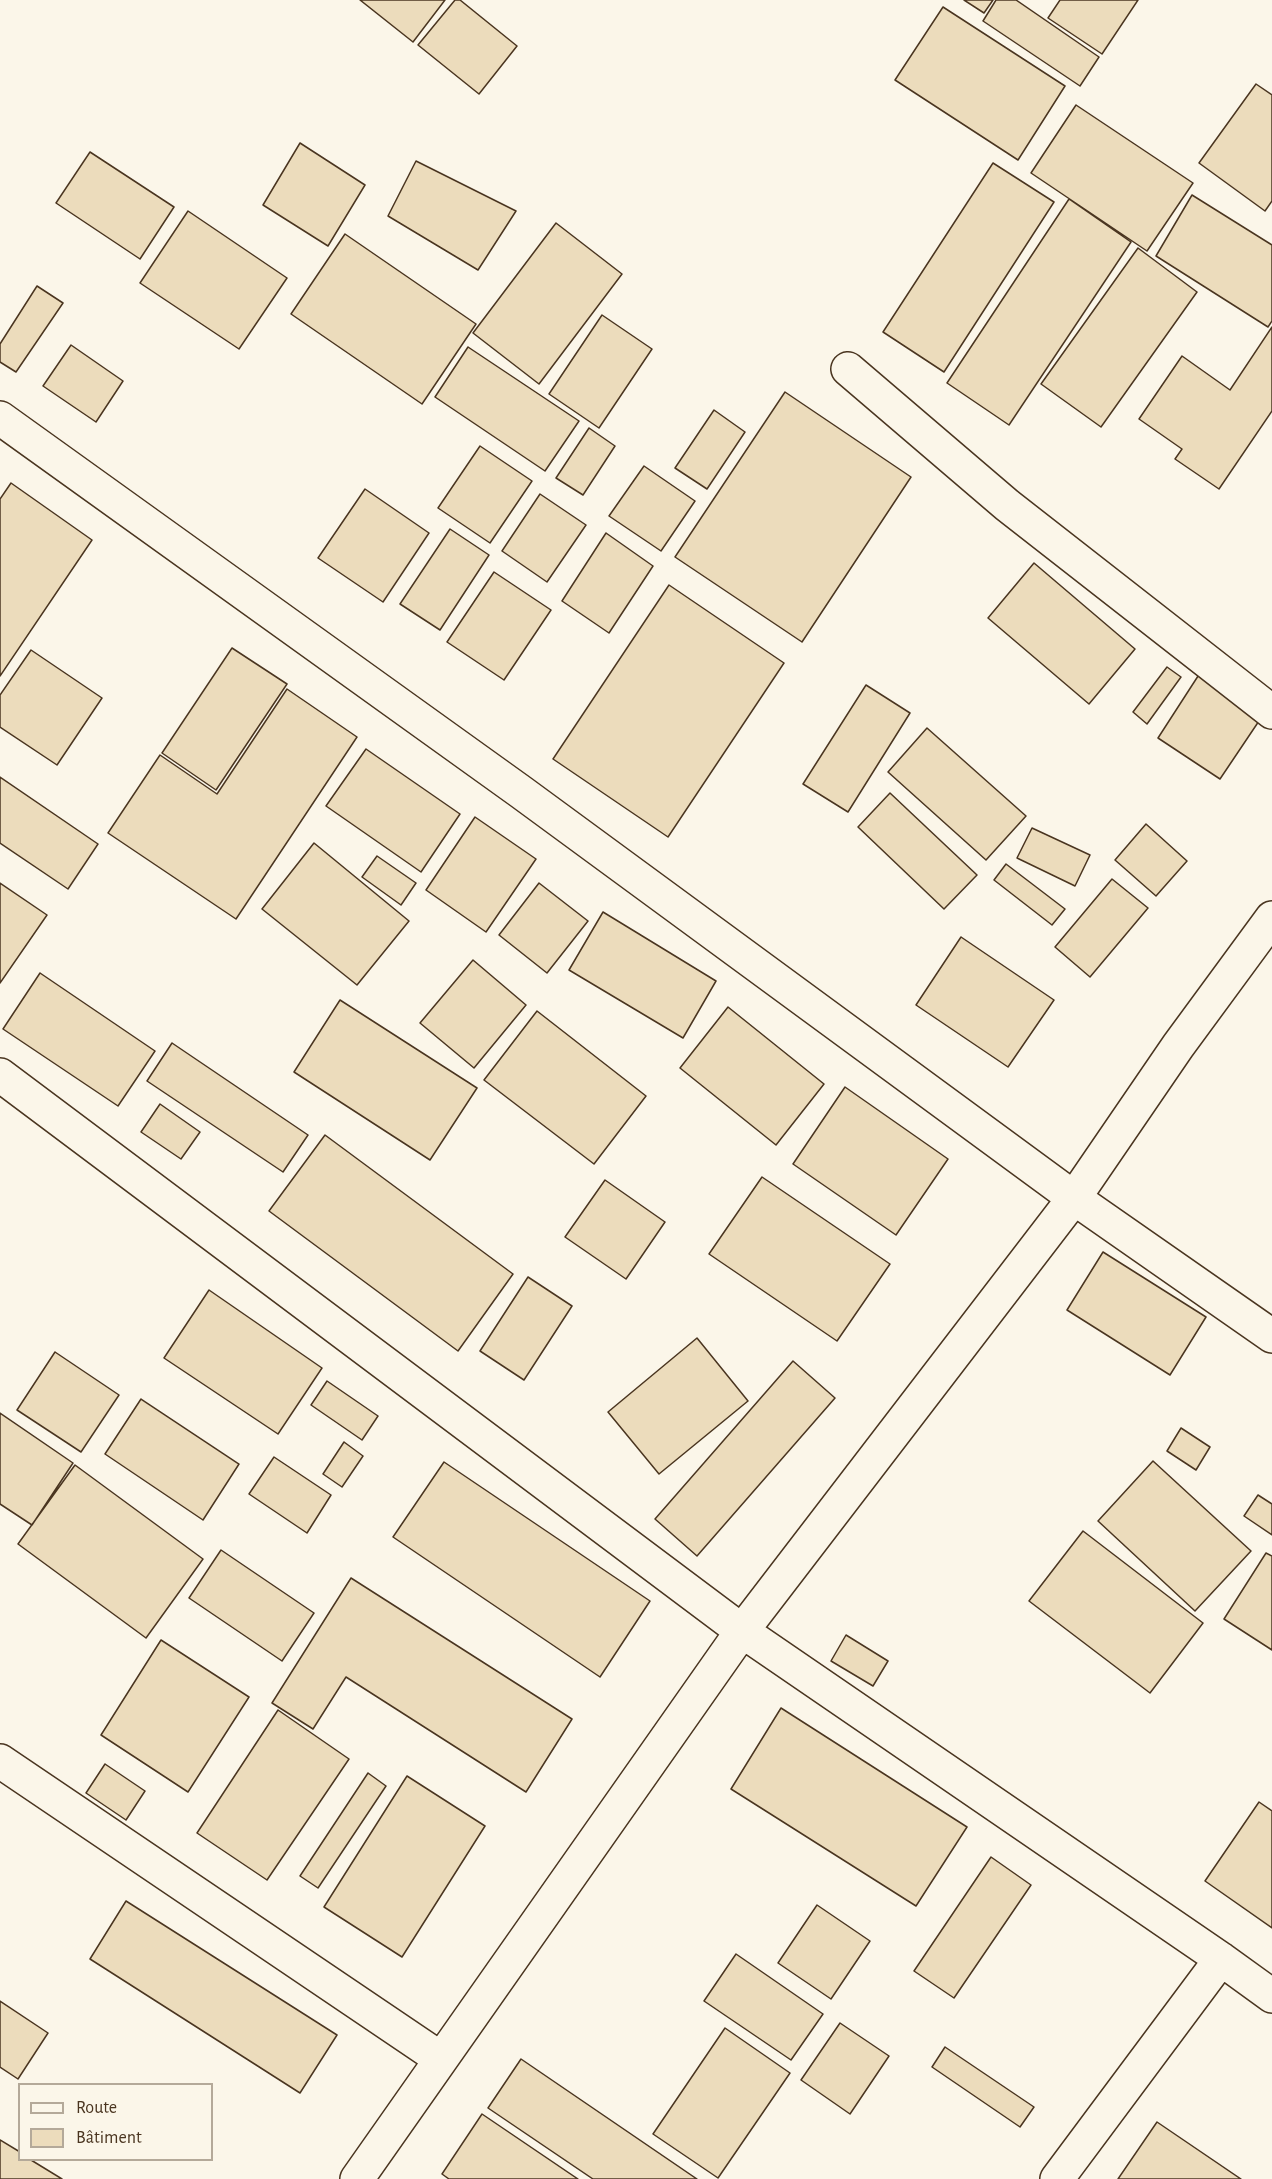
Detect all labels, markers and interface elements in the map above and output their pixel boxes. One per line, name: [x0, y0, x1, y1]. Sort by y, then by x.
legend: [18, 2083, 213, 2161]
text: Route: [76, 2099, 117, 2117]
text: Bâtiment: [76, 2129, 142, 2147]

